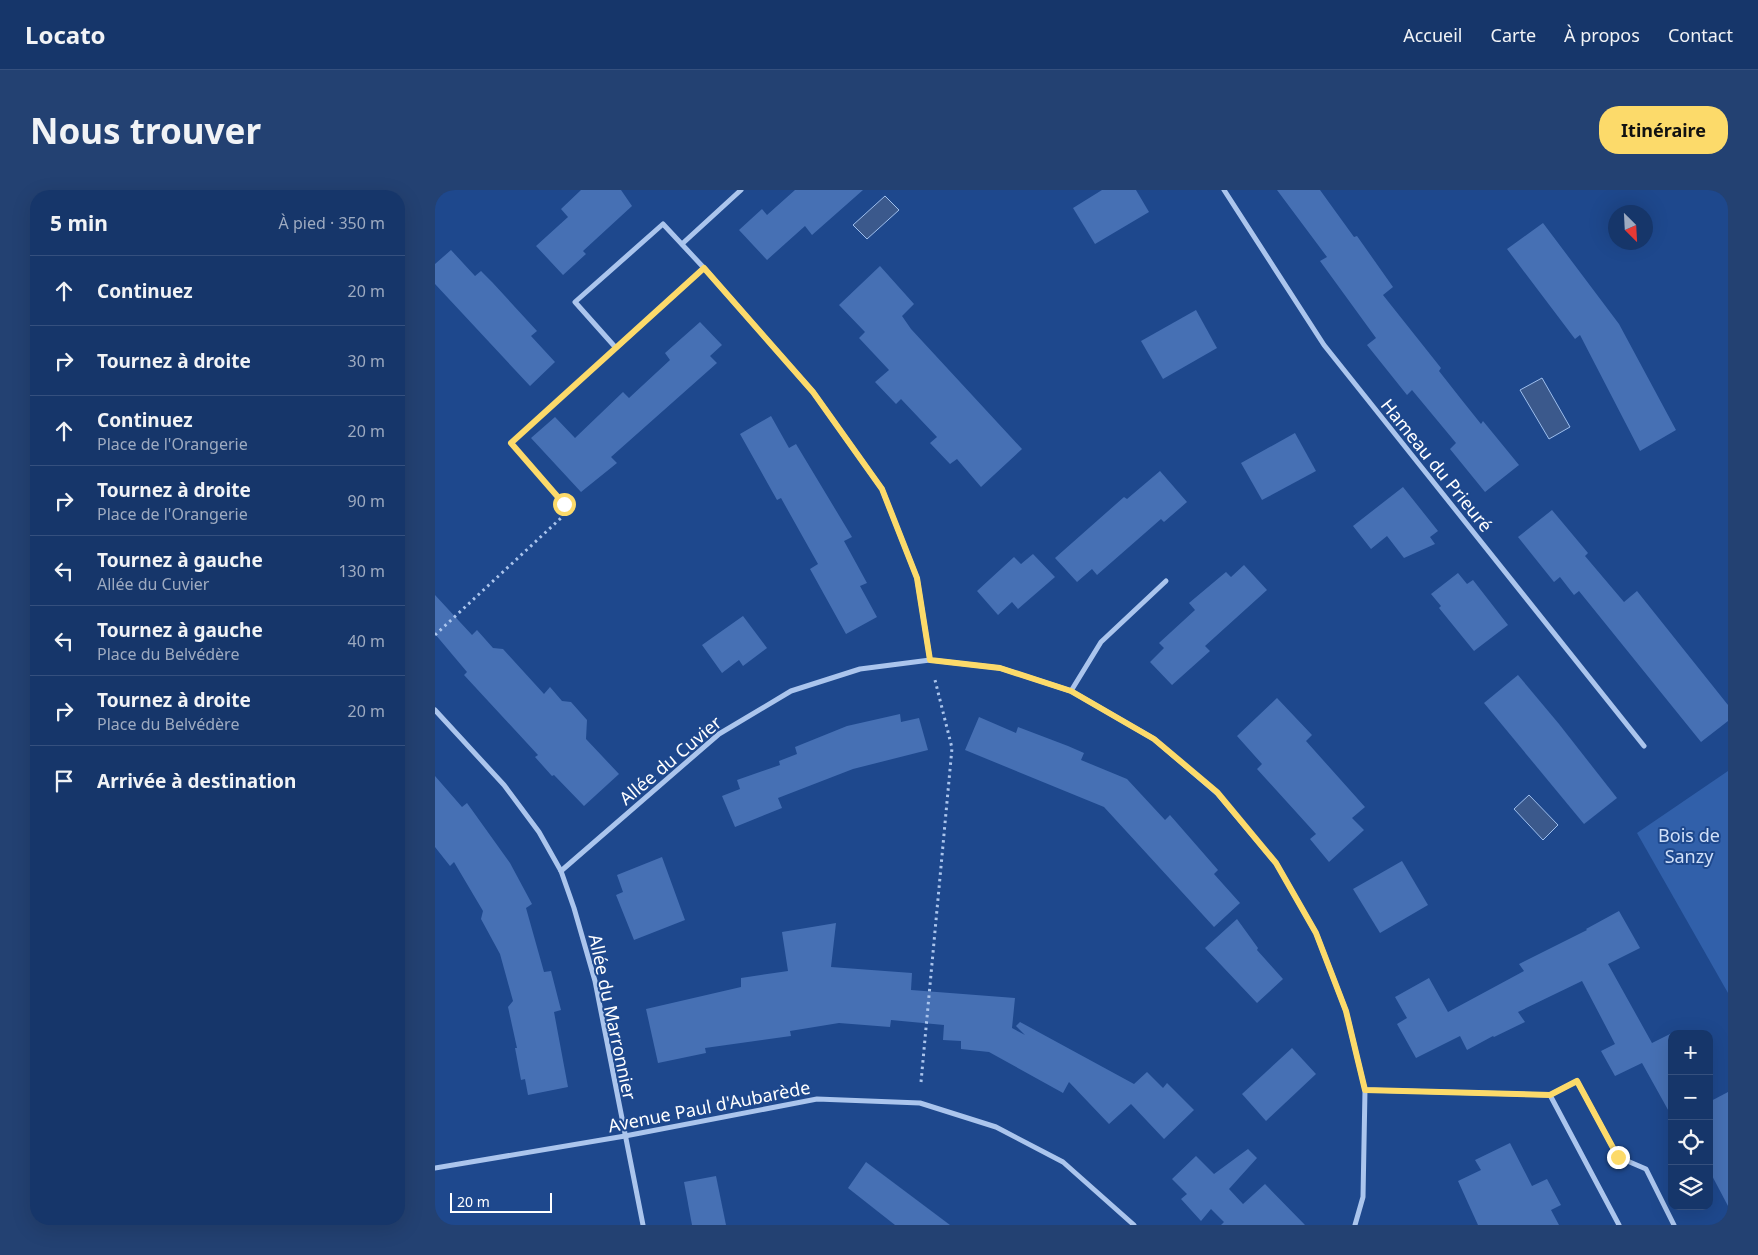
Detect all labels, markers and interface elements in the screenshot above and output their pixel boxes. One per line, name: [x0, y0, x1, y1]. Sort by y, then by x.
text: Locato: [25, 18, 106, 51]
text: Accueil: [1403, 23, 1463, 47]
text: Carte: [1491, 23, 1536, 47]
text: À propos: [1564, 23, 1640, 47]
text: Contact: [1668, 23, 1733, 47]
button: Itinéraire: [1599, 106, 1728, 154]
text: Nous trouver: [30, 107, 261, 154]
north arrow: [1608, 205, 1653, 250]
text: 5 min: [50, 209, 108, 237]
text: À pied · 350 m: [279, 212, 385, 234]
icon: ahead: [50, 277, 78, 305]
text: Continuez: [97, 278, 193, 304]
text: 20 m: [348, 280, 385, 302]
icon: right: [50, 347, 78, 375]
text: Tournez à droite: [97, 348, 251, 374]
text: 30 m: [348, 350, 385, 372]
street label: Hameau du Prieuré: [1376, 393, 1498, 537]
text: Continuez: [97, 407, 193, 433]
icon: ahead: [50, 417, 78, 445]
text: 20 m: [348, 420, 385, 442]
text: Place de l'Orangerie: [97, 433, 248, 455]
text: Tournez à droite: [97, 477, 251, 503]
icon: right: [50, 487, 78, 515]
text: 90 m: [348, 490, 385, 512]
route start: [553, 493, 576, 516]
text: Place de l'Orangerie: [97, 503, 248, 525]
text: Tournez à gauche: [97, 547, 263, 573]
icon: left: [50, 557, 78, 585]
text: 130 m: [338, 560, 385, 582]
text: Allée du Cuvier: [97, 573, 209, 595]
text: Tournez à gauche: [97, 617, 263, 643]
icon: left: [50, 627, 78, 655]
text: 40 m: [348, 630, 385, 652]
text: Place du Belvédère: [97, 643, 239, 665]
text: Tournez à droite: [97, 687, 251, 713]
icon: right: [50, 697, 78, 725]
text: 20 m: [348, 700, 385, 722]
street label: Allée du Cuvier: [614, 710, 727, 810]
text: Place du Belvédère: [97, 713, 239, 735]
icon: arrive: [50, 767, 78, 795]
text: Arrivée à destination: [97, 768, 296, 794]
park label: Bois de Sanzy: [1658, 823, 1720, 868]
street label: Allée du Marronnier: [584, 932, 642, 1103]
map controls: [1668, 1030, 1713, 1210]
button: +: [1668, 1030, 1713, 1075]
street label: Avenue Paul d'Aubarède: [606, 1075, 812, 1137]
button: −: [1668, 1075, 1713, 1120]
button: locate: [1668, 1120, 1713, 1165]
route end: [1607, 1146, 1630, 1169]
button: layers: [1668, 1165, 1713, 1210]
scale bar: [450, 1190, 553, 1213]
text: 20 m: [457, 1192, 490, 1211]

